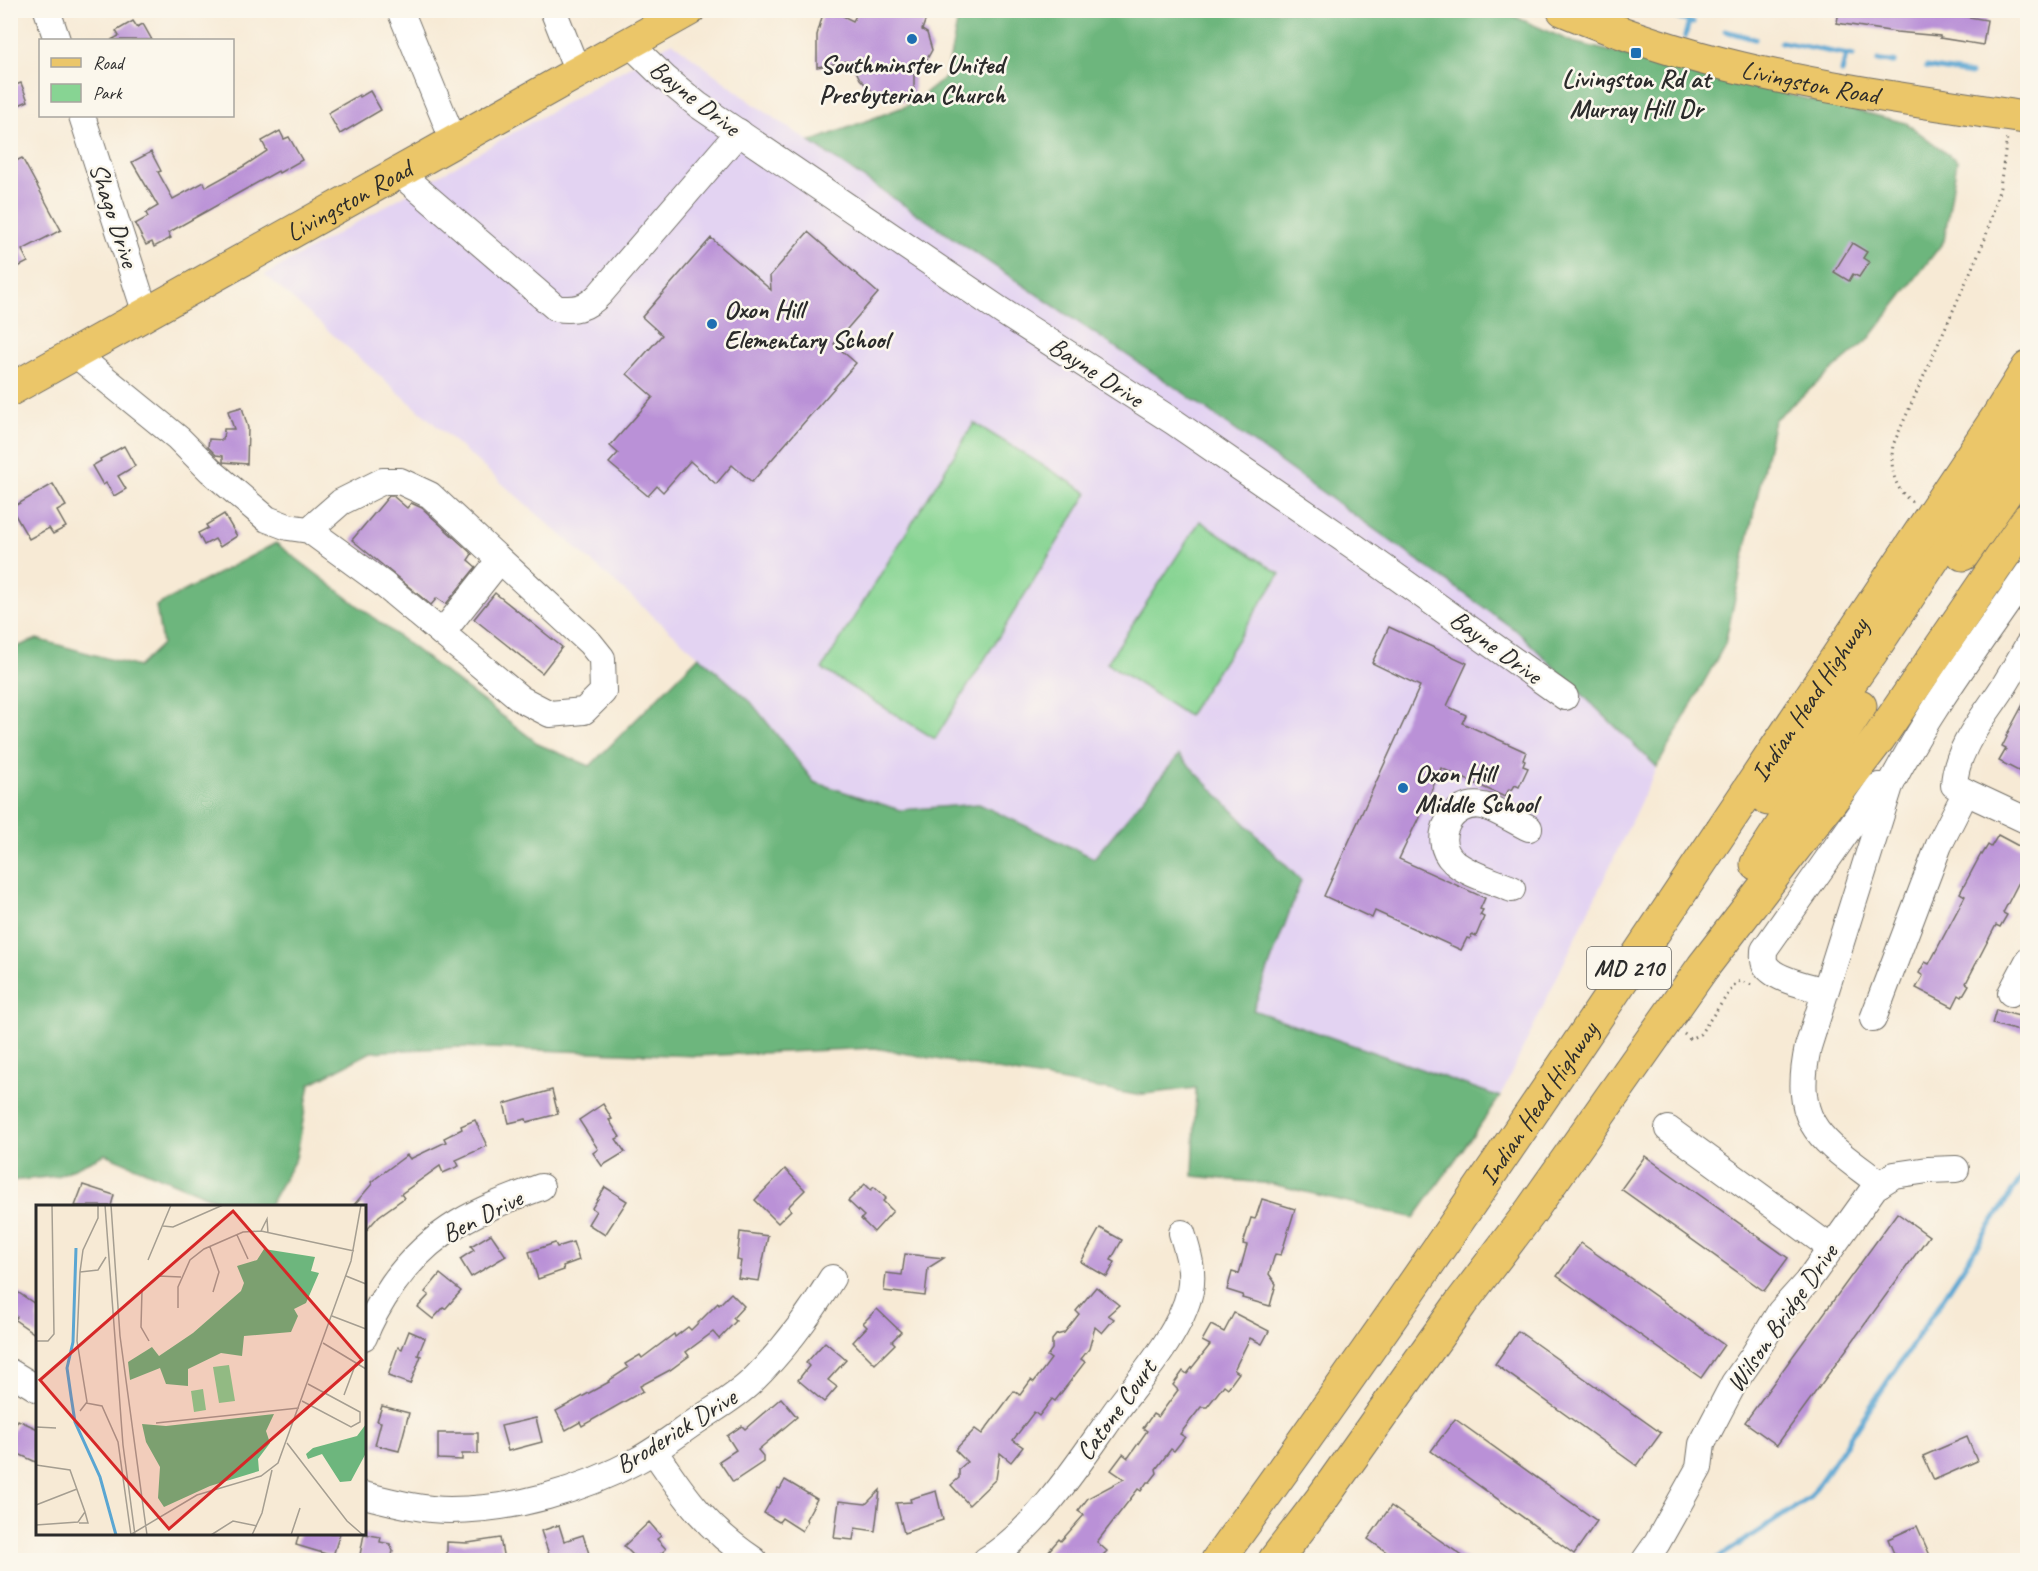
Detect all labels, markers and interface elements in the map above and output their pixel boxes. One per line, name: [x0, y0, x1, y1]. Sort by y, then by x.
marker: Southminster United Presbyterian Church: [905, 32, 919, 46]
legend: [39, 39, 234, 117]
marker: Livingston Rd at Murray Hill Dr: [1629, 46, 1643, 60]
place label: Southminster United Presbyterian Church: [819, 48, 1008, 111]
text: Road: [93, 52, 126, 74]
street label: Bayne Drive: [643, 52, 749, 145]
street label: Livingston Road: [1738, 52, 1885, 112]
place label: Livingston Rd at Murray Hill Dr: [1562, 62, 1713, 125]
text: Park: [93, 82, 123, 104]
street label: Livingston Road: [280, 150, 421, 249]
street label: Shago Drive: [82, 159, 147, 274]
place label: Oxon Hill Elementary School: [724, 293, 894, 356]
marker: Oxon Hill Elementary School: [705, 317, 719, 331]
street label: Bayne Drive: [1043, 329, 1152, 416]
street label: Bayne Drive: [1443, 603, 1551, 693]
street label: Indian Head Highway: [1743, 610, 1877, 788]
place label: Oxon Hill Middle School: [1415, 757, 1542, 820]
marker: Oxon Hill Middle School: [1396, 781, 1410, 795]
road number: MD 210: [1587, 947, 1671, 989]
street label: Indian Head Highway: [1471, 1014, 1606, 1191]
street label: Ben Drive: [436, 1181, 529, 1250]
inset map: [36, 1205, 366, 1535]
street label: Wilson Bridge Drive: [1719, 1236, 1846, 1398]
street label: Catone Court: [1068, 1351, 1165, 1467]
street label: Broderick Drive: [609, 1380, 744, 1481]

